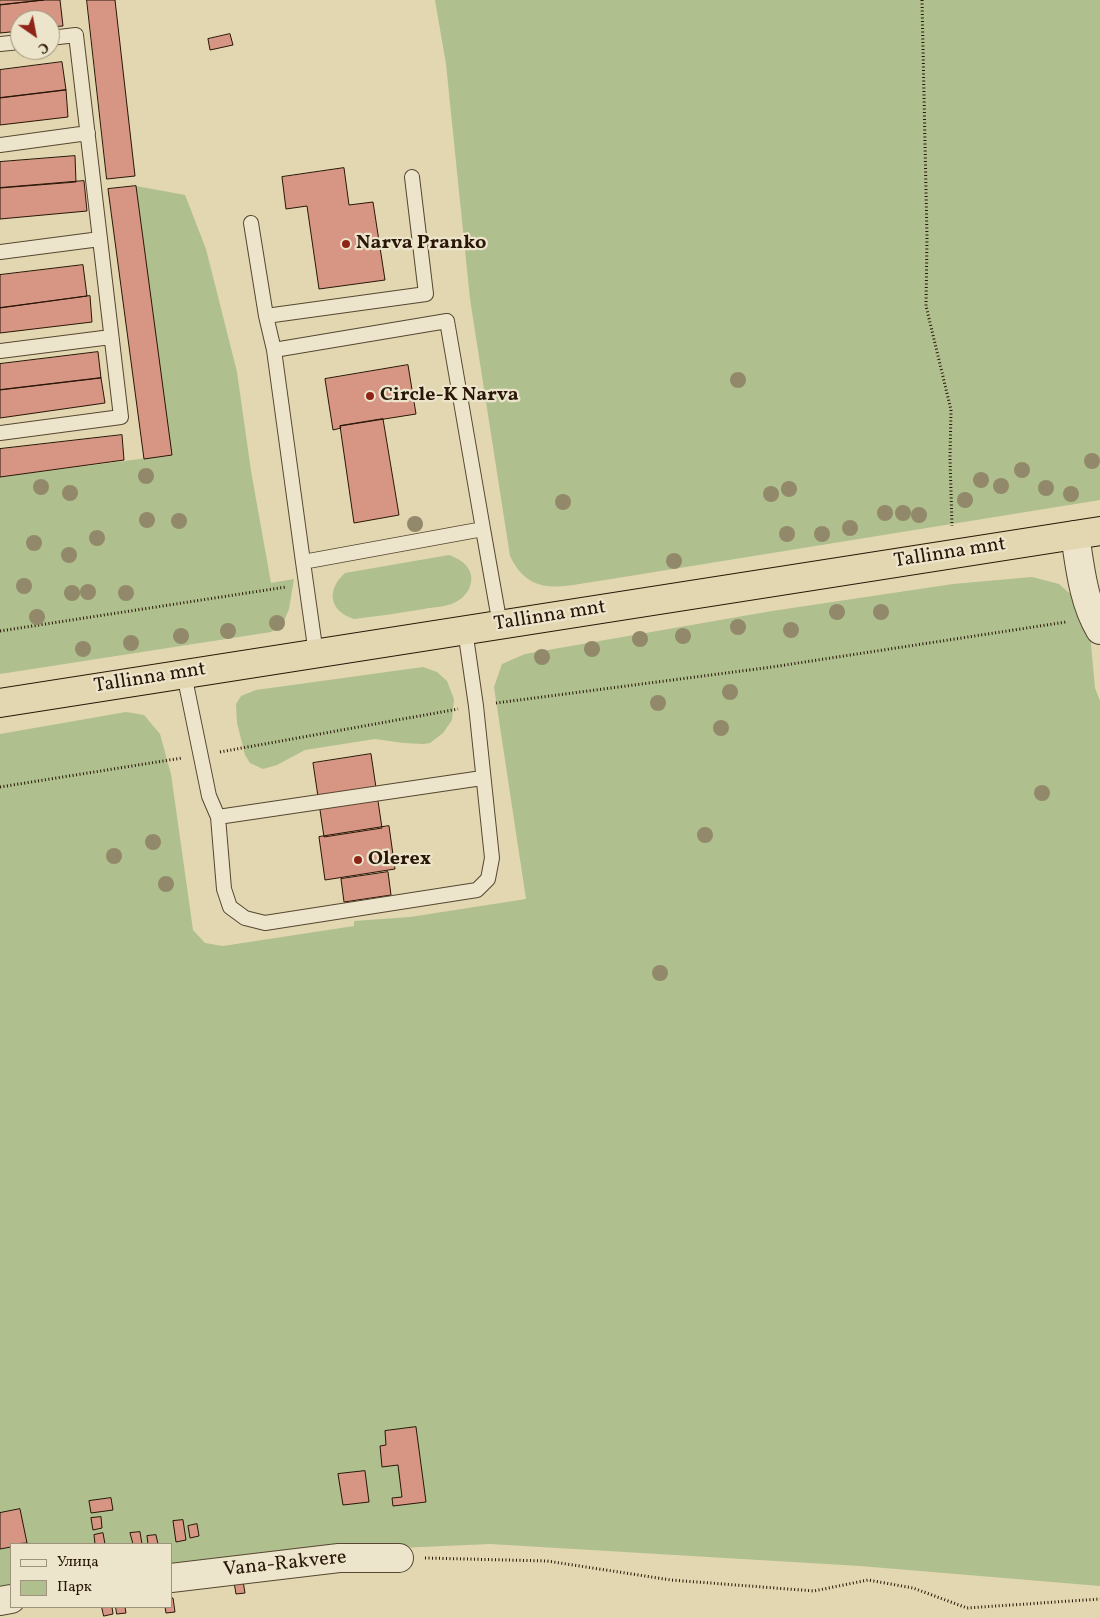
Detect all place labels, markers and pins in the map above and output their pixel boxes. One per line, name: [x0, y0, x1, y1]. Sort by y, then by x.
place label: Narva Pranko: [356, 232, 486, 256]
marker: Narva Pranko: [340, 238, 352, 250]
place label: Circle-K Narva: [380, 384, 519, 408]
marker: Circle-K Narva: [364, 390, 376, 402]
place label: Olerex: [368, 848, 431, 872]
marker: Olerex: [352, 854, 364, 866]

